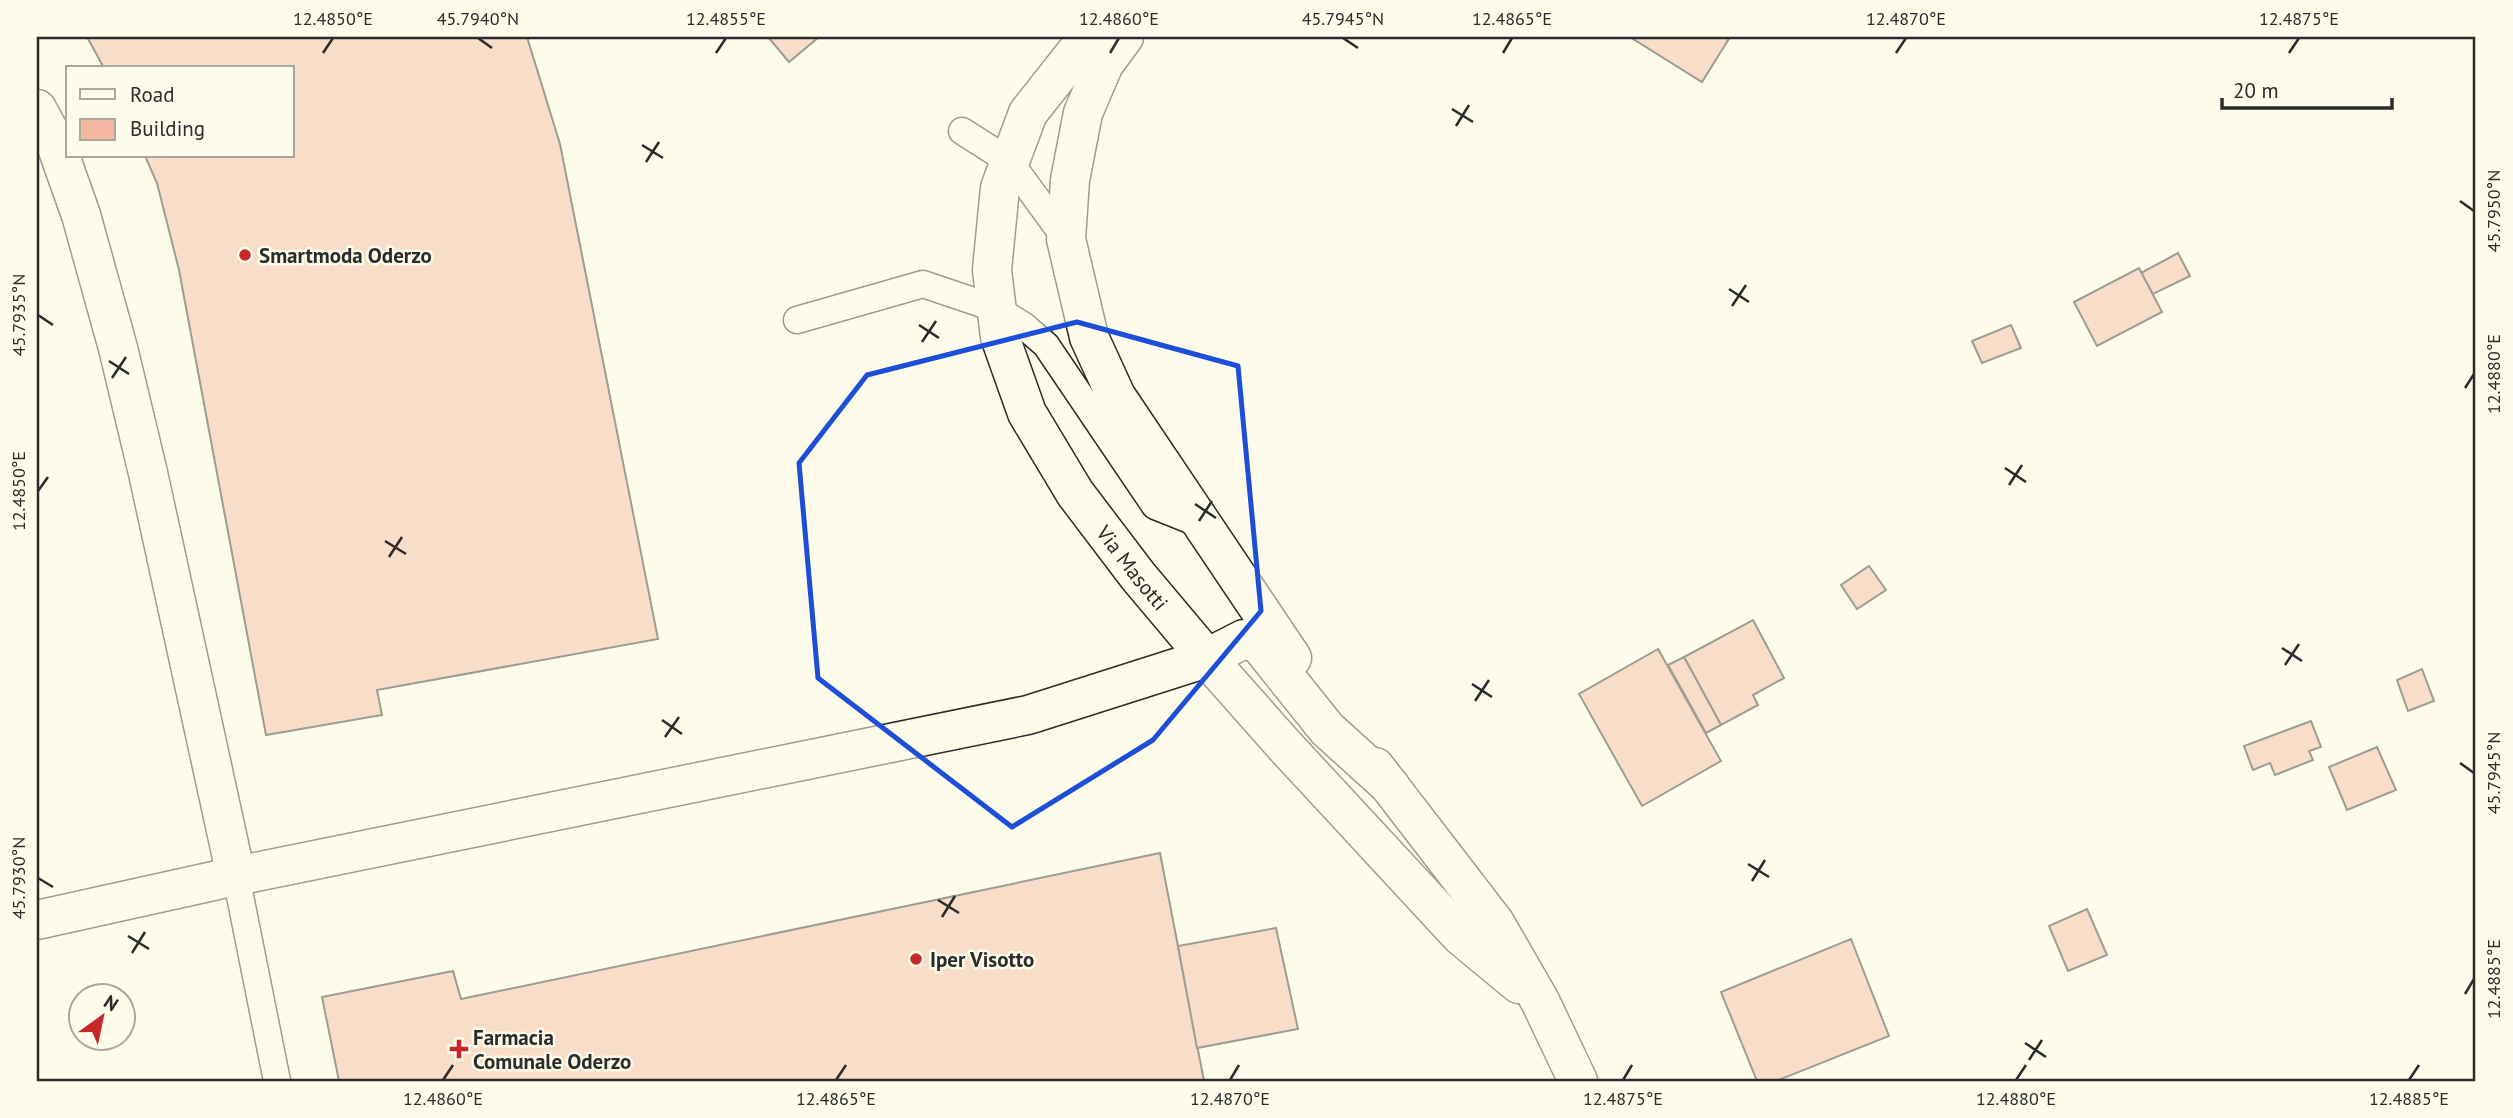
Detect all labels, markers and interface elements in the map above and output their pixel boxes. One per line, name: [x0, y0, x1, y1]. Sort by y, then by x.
text: 12.4850°E: [293, 7, 373, 30]
text: 45.7940°N: [437, 7, 519, 30]
text: 12.4855°E: [686, 7, 766, 30]
text: 12.4860°E: [1079, 7, 1159, 30]
text: 45.7945°N: [1302, 7, 1384, 30]
text: 12.4865°E: [1472, 7, 1552, 30]
text: 12.4870°E: [1866, 7, 1946, 30]
text: 12.4875°E: [2259, 7, 2339, 30]
legend: [66, 66, 294, 158]
scale bar: [2222, 66, 2392, 110]
text: 20 m: [2233, 77, 2279, 104]
text: Road: [130, 81, 174, 108]
text: Building: [130, 115, 205, 142]
text: 45.7950°N: [2482, 170, 2505, 252]
place label: Smartmoda Oderzo: [259, 242, 432, 269]
marker: Smartmoda Oderzo: [237, 247, 253, 263]
text: 45.7935°N: [7, 274, 30, 356]
text: 12.4880°E: [2482, 334, 2505, 414]
text: 12.4850°E: [7, 451, 30, 531]
street label: Via Masotti: [1090, 519, 1174, 616]
text: 45.7945°N: [2482, 732, 2505, 814]
text: 45.7930°N: [7, 837, 30, 919]
text: 12.4885°E: [2482, 939, 2505, 1019]
place label: Iper Visotto: [930, 946, 1034, 973]
marker: Iper Visotto: [908, 951, 924, 967]
north arrow: [66, 982, 136, 1052]
text: N: [99, 989, 123, 1016]
place label: Farmacia Comunale Oderzo: [473, 1024, 631, 1075]
marker: Farmacia Comunale Oderzo: [451, 1041, 467, 1057]
text: 12.4860°E: [403, 1087, 483, 1110]
text: 12.4865°E: [796, 1087, 876, 1110]
text: 12.4870°E: [1190, 1087, 1270, 1110]
text: 12.4875°E: [1583, 1087, 1663, 1110]
text: 12.4880°E: [1976, 1087, 2056, 1110]
text: 12.4885°E: [2369, 1087, 2449, 1110]

